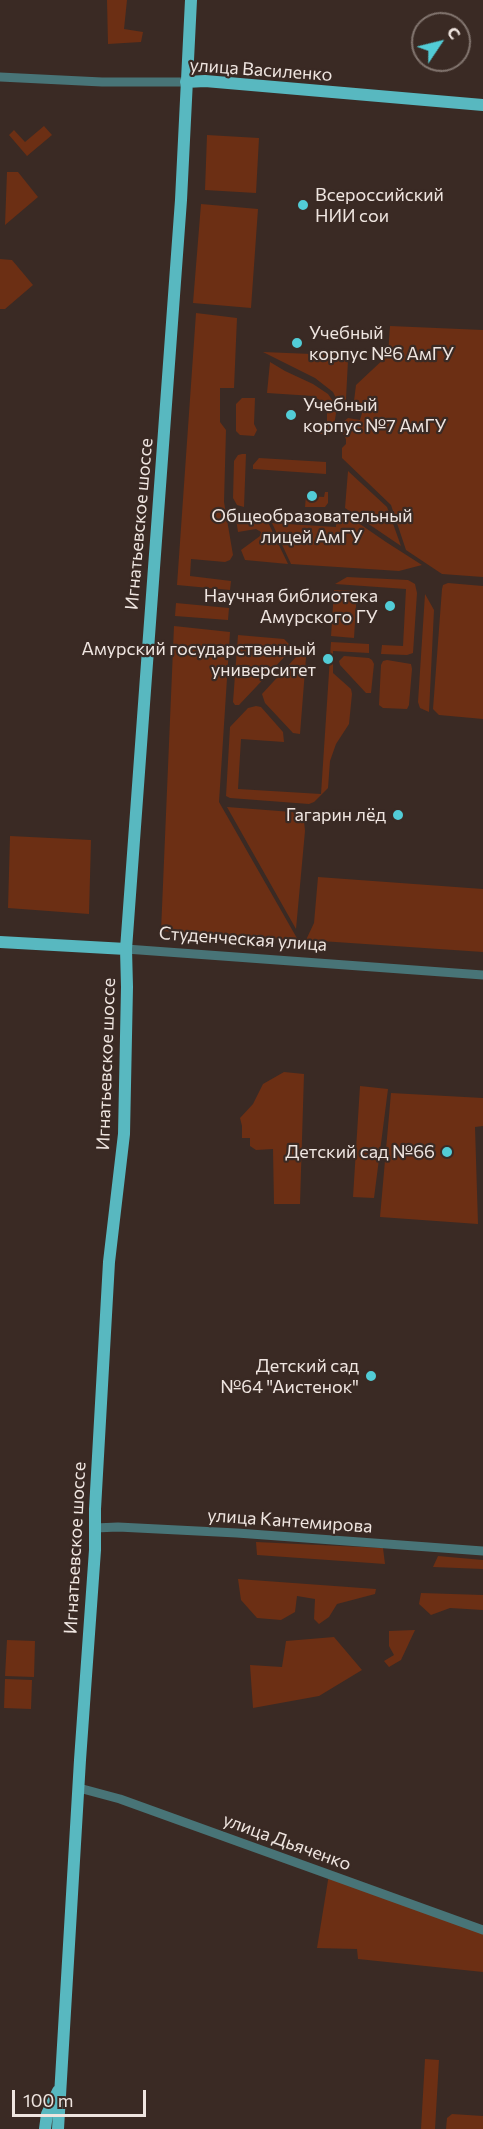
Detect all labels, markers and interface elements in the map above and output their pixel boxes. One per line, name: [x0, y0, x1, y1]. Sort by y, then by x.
north arrow: [411, 12, 471, 72]
text: С: [444, 23, 465, 42]
street label: улица Василенко: [189, 54, 333, 86]
place label: Всероссийский НИИ сои: [315, 184, 444, 226]
marker: Всероссийский НИИ сои: [296, 198, 310, 212]
place label: Учебный корпус №6 АмГУ: [309, 322, 454, 364]
marker: Учебный корпус №6 АмГУ: [290, 336, 304, 350]
place label: Учебный корпус №7 АмГУ: [303, 394, 447, 436]
marker: Учебный корпус №7 АмГУ: [284, 408, 298, 422]
street label: Игнатьевское шоссе: [121, 437, 157, 611]
marker: Общеобразовательный лицей АмГУ: [305, 489, 319, 503]
place label: Общеобразовательный лицей АмГУ: [211, 505, 413, 548]
place label: Научная библиотека Амурского ГУ: [204, 585, 378, 628]
marker: Научная библиотека Амурского ГУ: [383, 599, 397, 613]
place label: Амурский государственный университет: [82, 638, 316, 680]
marker: Амурский государственный университет: [321, 652, 335, 666]
place label: Гагарин лёд: [286, 804, 386, 826]
marker: Гагарин лёд: [391, 808, 405, 822]
street label: Студенческая улица: [158, 922, 328, 956]
street label: Игнатьевское шоссе: [92, 977, 120, 1151]
place label: Детский сад №66: [285, 1141, 435, 1163]
marker: Детский сад №66: [440, 1145, 454, 1159]
place label: Детский сад №64 "Аистенок": [220, 1355, 359, 1398]
marker: Детский сад №64 "Аистенок": [364, 1369, 378, 1383]
street label: Игнатьевское шоссе: [60, 1461, 90, 1635]
street label: улица Кантемирова: [207, 1504, 373, 1538]
street label: улица Дьяченко: [220, 1809, 354, 1875]
scale bar: [15, 2078, 148, 2116]
text: 100 m: [23, 2089, 73, 2111]

